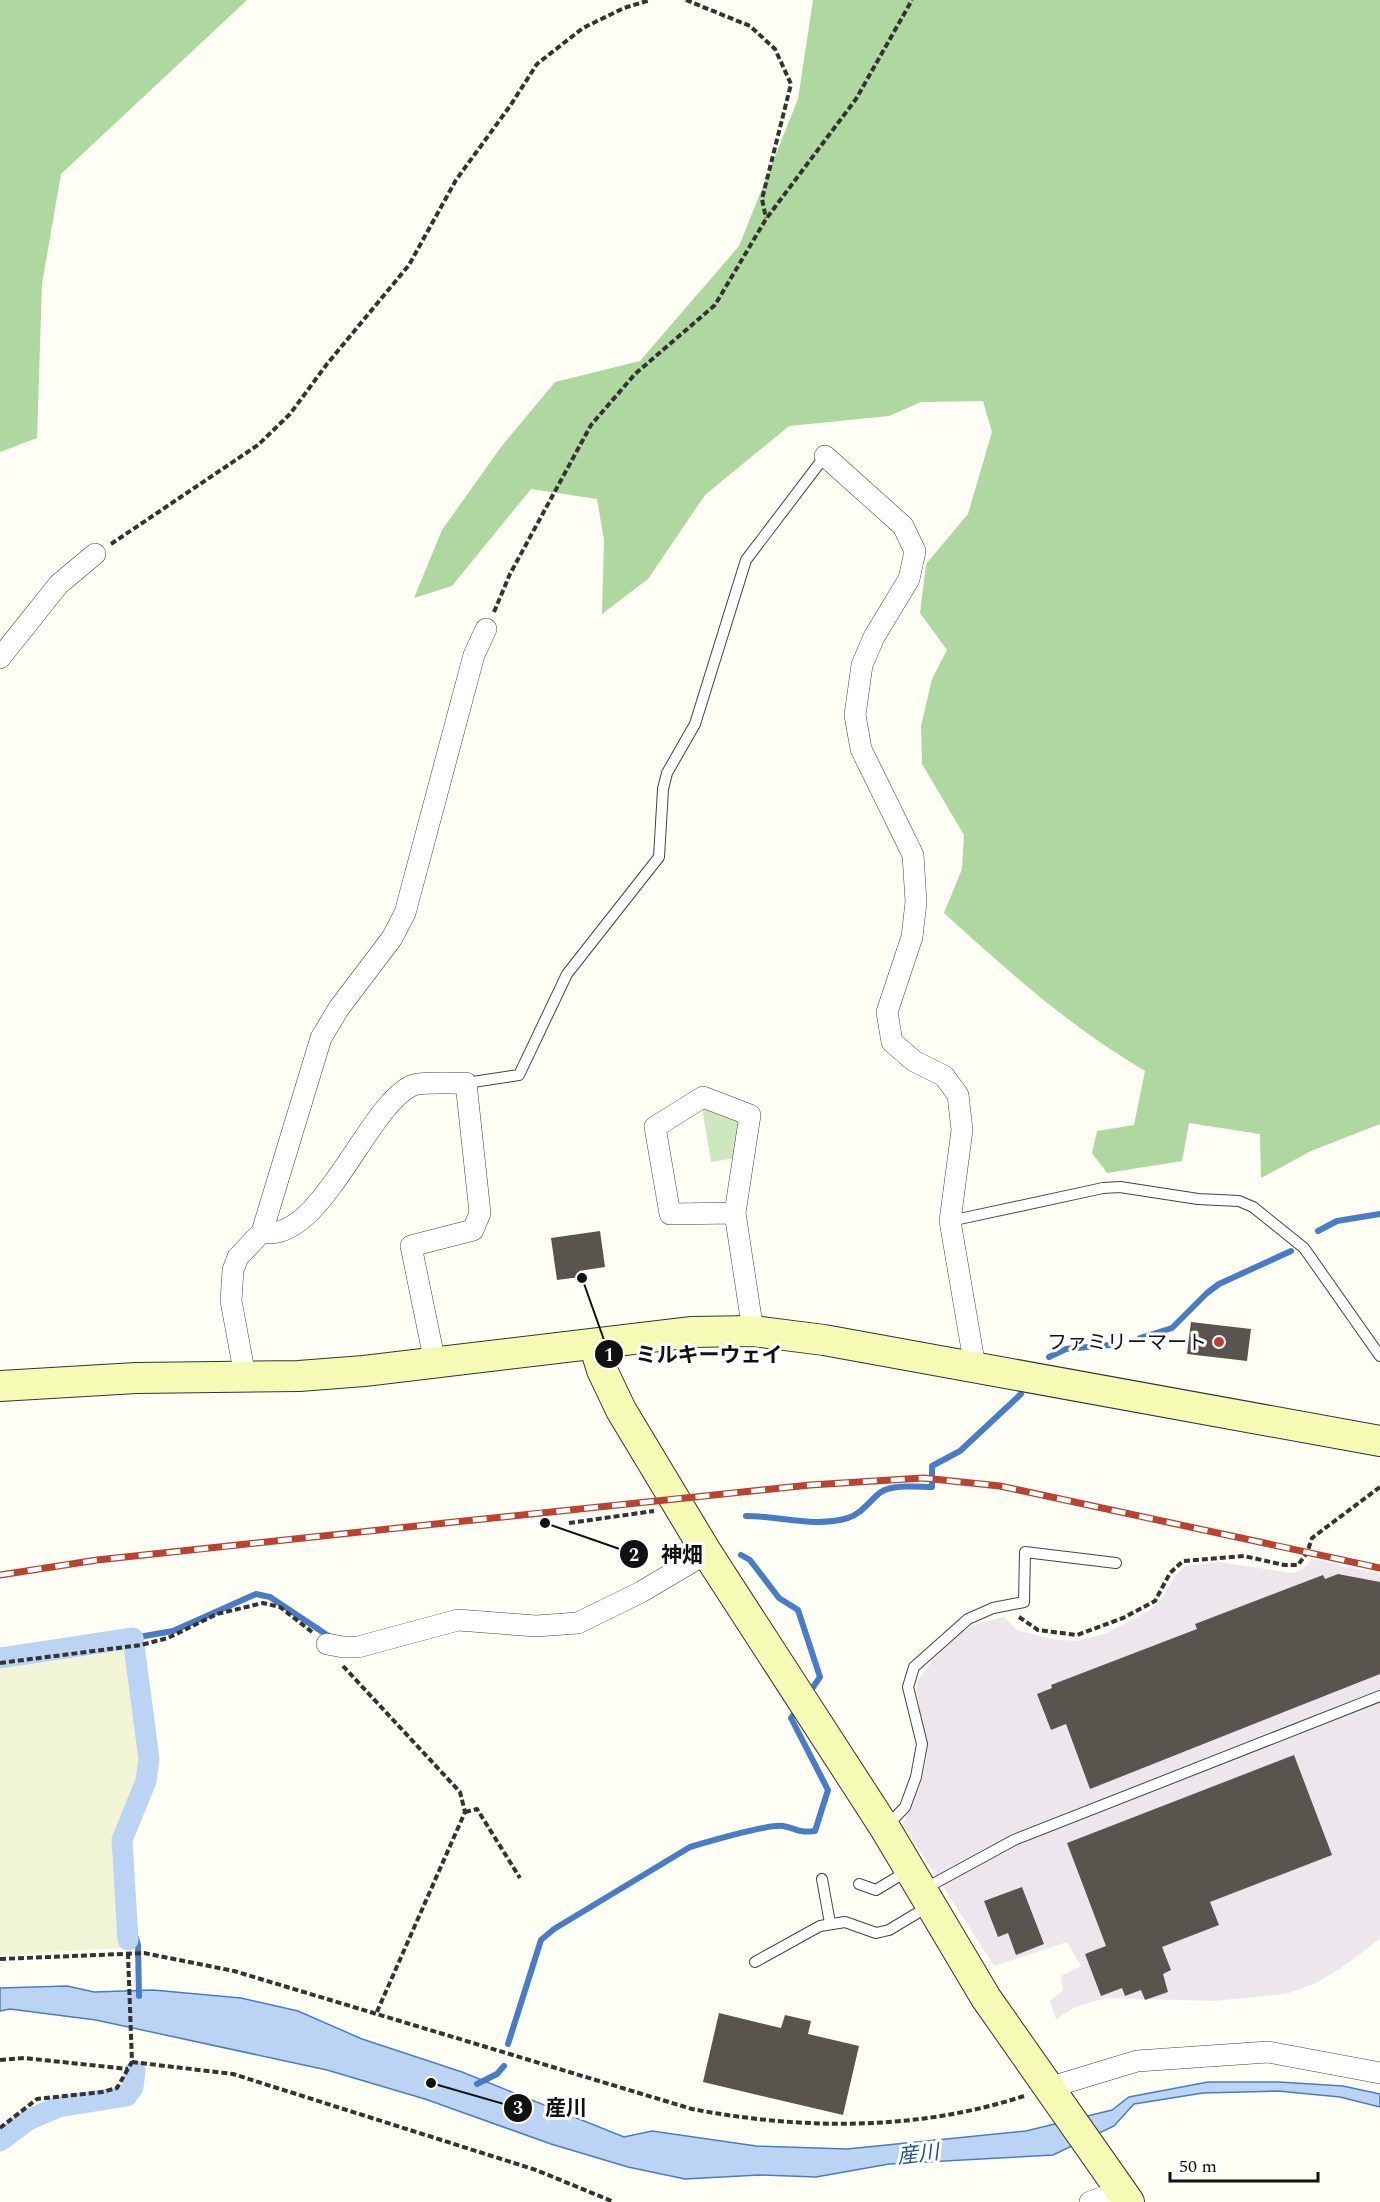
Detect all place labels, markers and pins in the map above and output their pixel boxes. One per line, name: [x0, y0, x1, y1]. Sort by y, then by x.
place label: ファミリーマート: [1047, 1328, 1207, 1358]
callout: ミルキーウェイ: [594, 1335, 795, 1374]
marker: ファミリーマート: [1212, 1335, 1226, 1349]
callout: 神畑: [619, 1535, 715, 1574]
callout: 産川: [503, 2088, 599, 2127]

